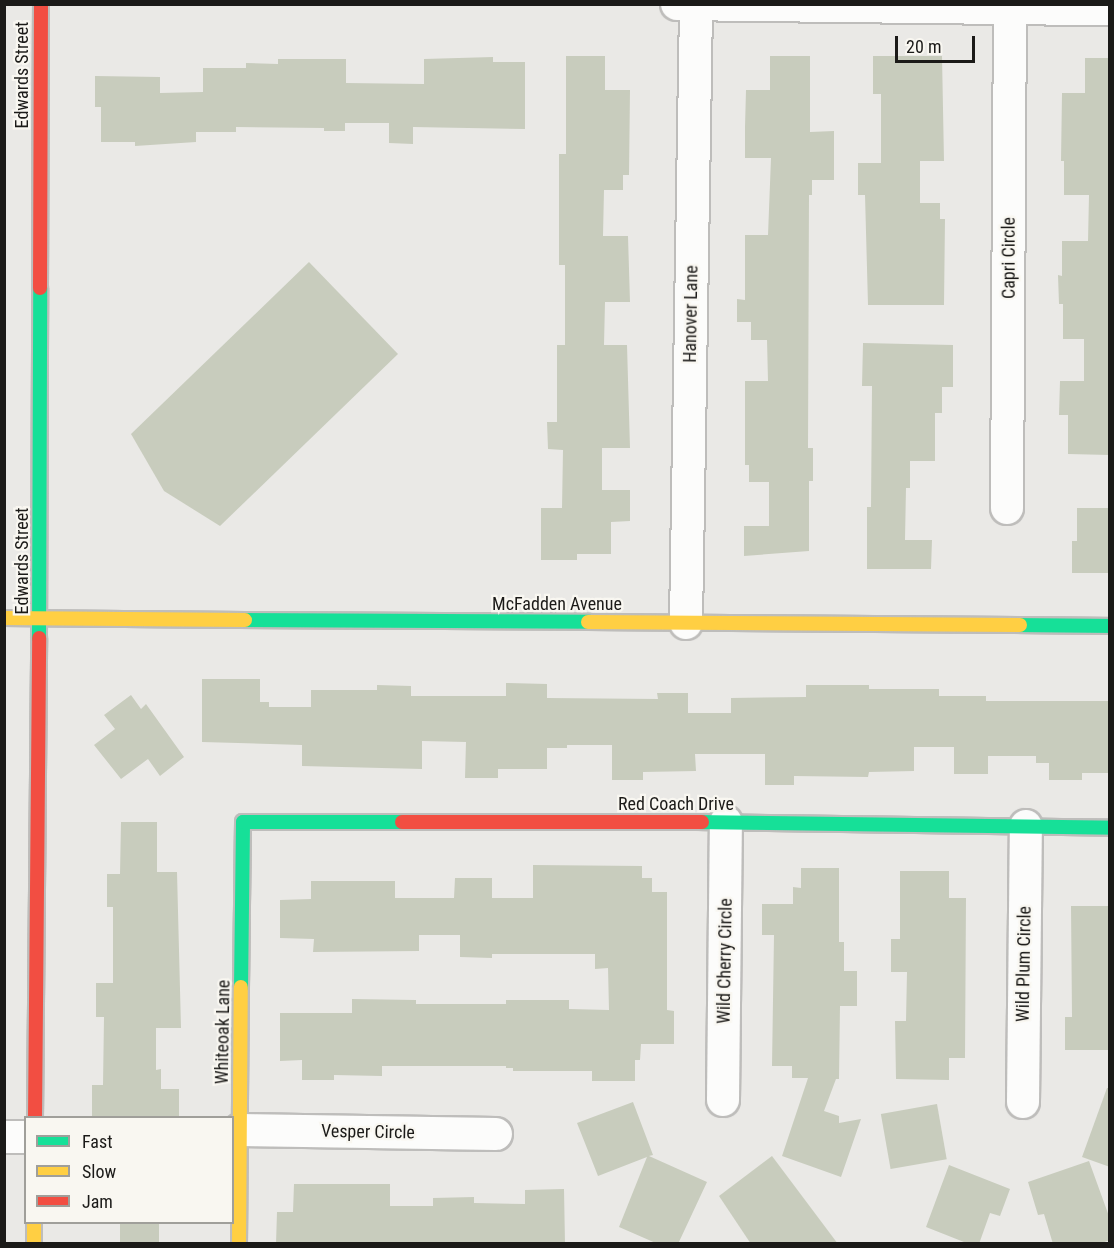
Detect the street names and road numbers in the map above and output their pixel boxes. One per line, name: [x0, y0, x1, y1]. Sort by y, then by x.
street label: Edwards Street: [11, 22, 33, 128]
street label: Capri Circle: [998, 217, 1020, 299]
street label: Hanover Lane: [679, 265, 703, 363]
street label: Edwards Street: [11, 508, 33, 614]
street label: McFadden Avenue: [492, 593, 622, 615]
street label: Red Coach Drive: [618, 793, 734, 815]
street label: Wild Cherry Circle: [713, 898, 737, 1024]
street label: Wild Plum Circle: [1012, 906, 1036, 1022]
street label: Whiteoak Lane: [211, 980, 235, 1084]
street label: Vesper Circle: [321, 1120, 415, 1144]

